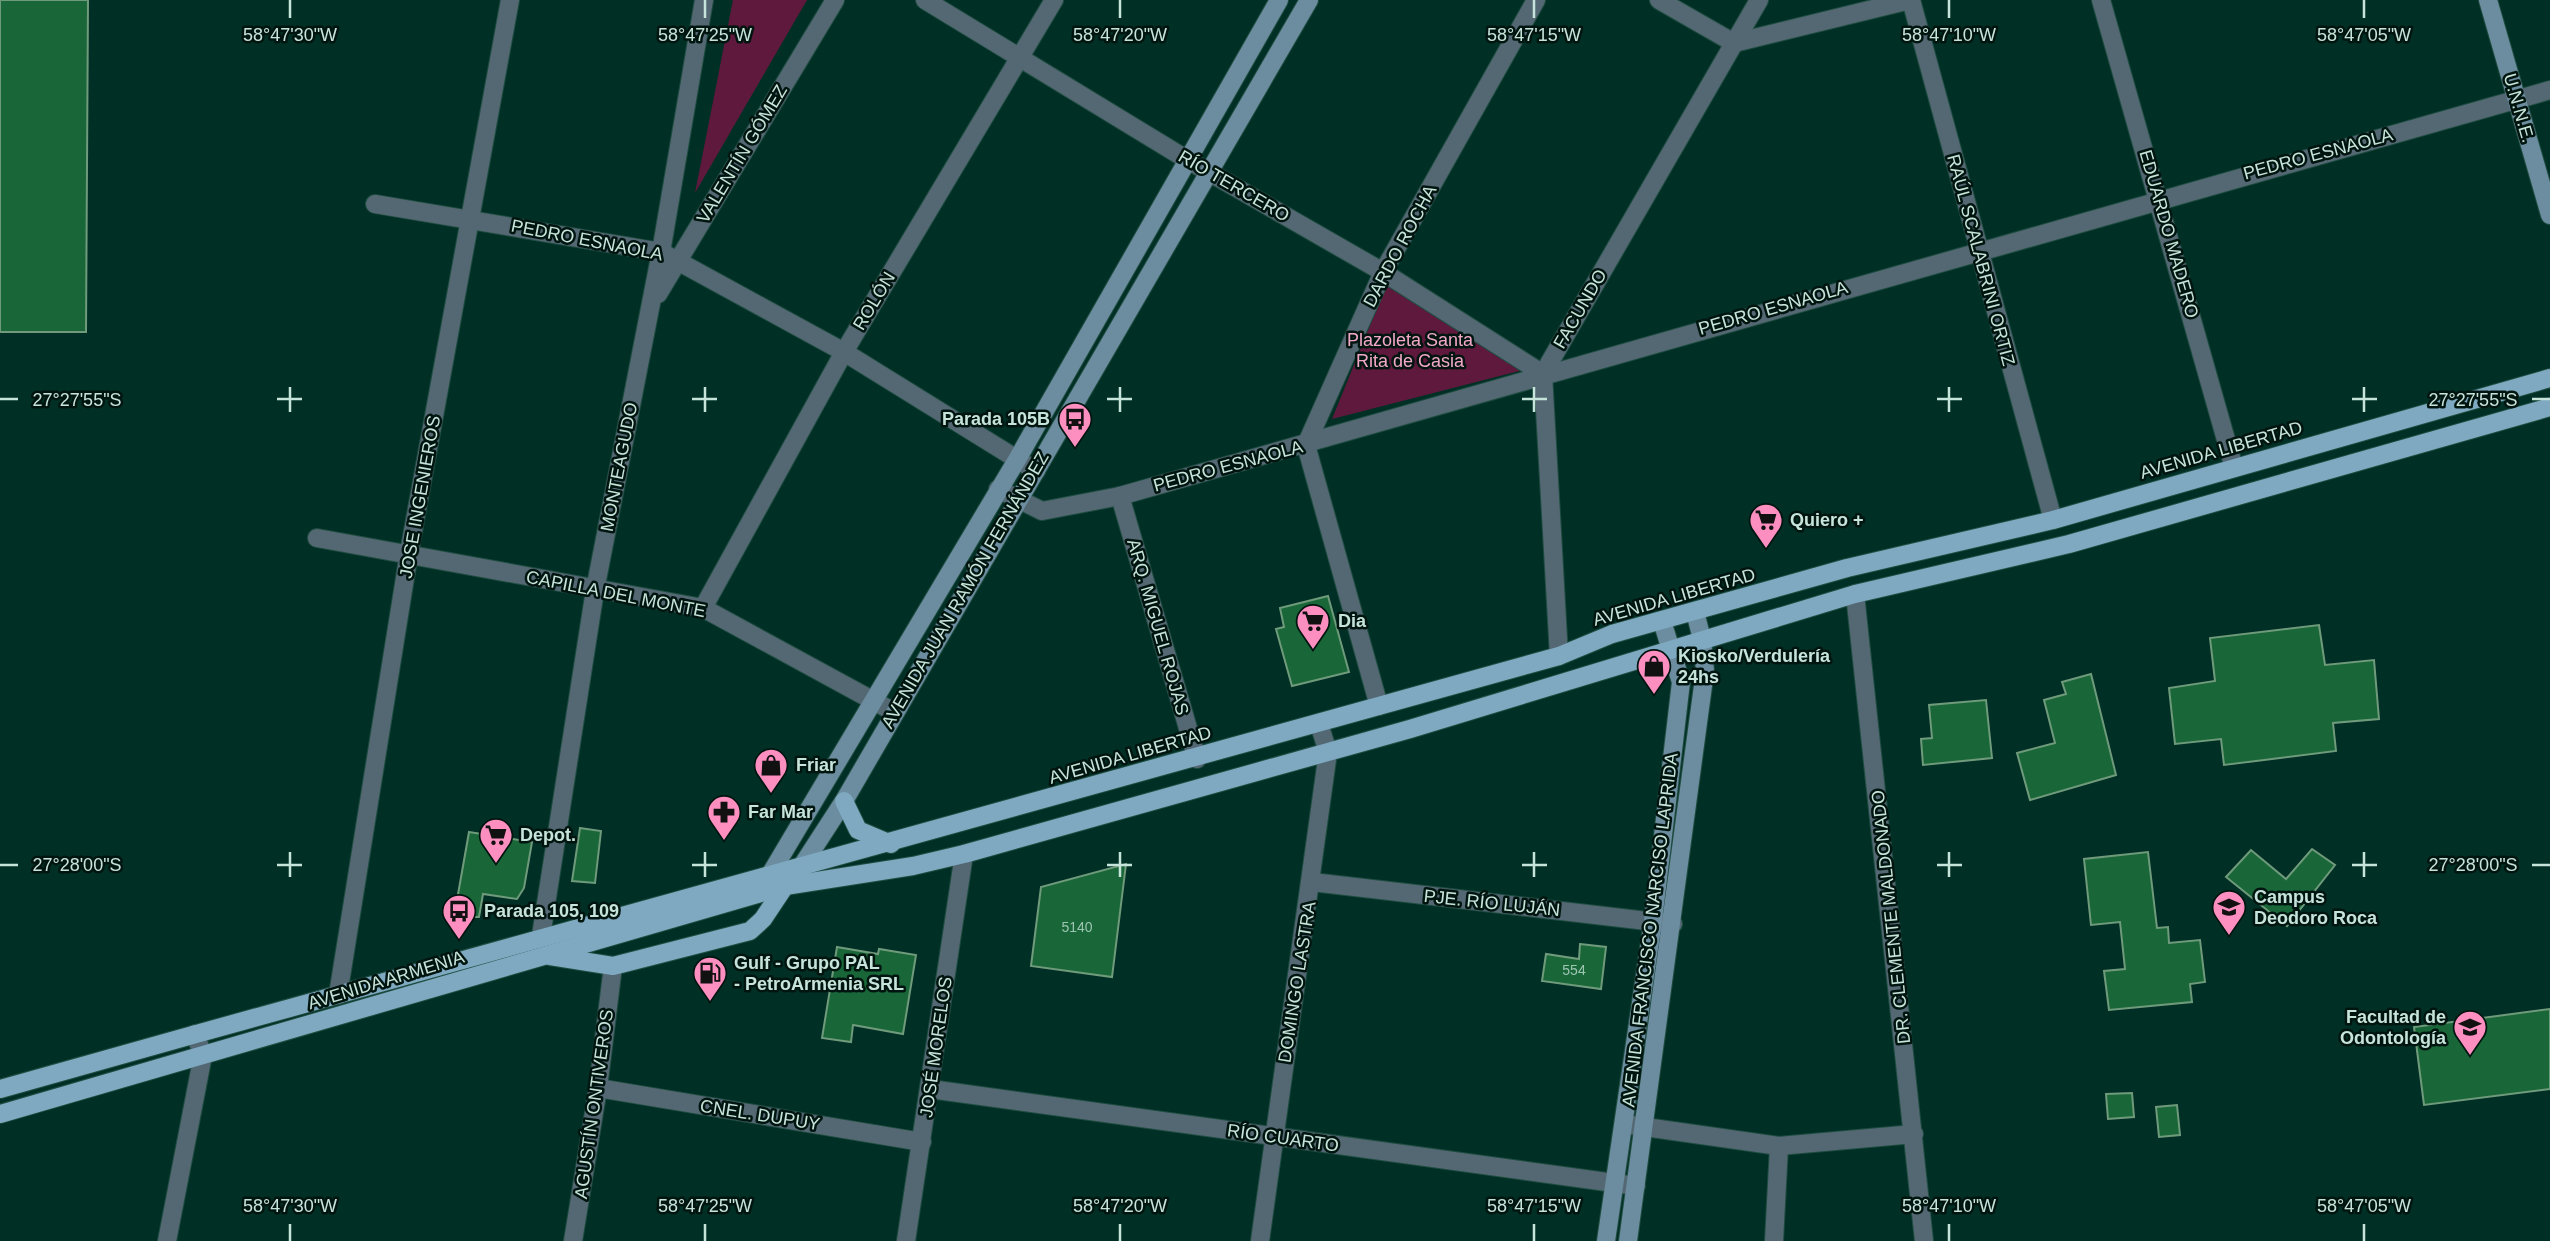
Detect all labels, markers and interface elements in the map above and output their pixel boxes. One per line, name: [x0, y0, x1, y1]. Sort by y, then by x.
text: 58°47'30"W: [243, 25, 337, 45]
text: 58°47'25"W: [658, 25, 752, 45]
text: 58°47'20"W: [1073, 25, 1167, 45]
text: 58°47'15"W: [1487, 25, 1581, 45]
text: 58°47'10"W: [1902, 25, 1996, 45]
text: 58°47'05"W: [2317, 25, 2411, 45]
street label: U.N.N.E.: [2500, 71, 2538, 145]
street label: VALENTÍN GÓMEZ: [692, 81, 791, 227]
street label: PEDRO ESNAOLA: [2241, 124, 2395, 184]
street label: RÍO TERCERO: [1175, 146, 1293, 226]
street label: EDUARDO MADERO: [2135, 148, 2203, 320]
street label: RAÚL SCALABRINI ORTIZ: [1943, 152, 2020, 368]
street label: DARDO ROCHA: [1359, 182, 1441, 310]
street label: PEDRO ESNAOLA: [509, 215, 665, 265]
street label: FACUNDO: [1549, 266, 1611, 352]
street label: ROLÓN: [848, 268, 899, 334]
street label: PEDRO ESNAOLA: [1696, 277, 1850, 339]
park label: Plazoleta Santa Rita de Casia: [1347, 330, 1474, 371]
text: 27°27'55"S: [32, 390, 122, 410]
text: 27°27'55"S: [2428, 390, 2518, 410]
bus stop icon: Parada 105B: [1056, 400, 1094, 449]
street label: MONTEAGUDO: [597, 401, 641, 533]
place label: Parada 105B: [942, 409, 1050, 429]
street label: JOSE INGENIEROS: [396, 414, 444, 580]
street label: AVENIDA LIBERTAD: [2137, 417, 2305, 483]
street label: PEDRO ESNAOLA: [1151, 436, 1305, 496]
street label: AVENIDA JUAN RAMÓN FERNÁNDEZ: [877, 448, 1053, 732]
supermarket icon: Quiero +: [1747, 501, 1785, 550]
place label: Quiero +: [1790, 510, 1864, 530]
street label: ARQ. MIGUEL ROJAS: [1123, 537, 1193, 717]
street label: AVENIDA LIBERTAD: [1590, 564, 1758, 630]
street label: CAPILLA DEL MONTE: [525, 567, 707, 621]
supermarket icon: Dia: [1294, 602, 1332, 651]
place label: Dia: [1338, 611, 1367, 631]
place label: Kiosko/Verdulería 24hs: [1678, 646, 1831, 687]
shop icon: Kiosko/Verdulería 24hs: [1635, 647, 1673, 696]
street label: AVENIDA LIBERTAD: [1046, 722, 1214, 788]
shop icon: Friar: [752, 746, 790, 795]
street label: AVENIDA FRANCISCO NARCISO LAPRIDA: [1618, 752, 1682, 1108]
place label: Friar: [796, 755, 836, 775]
street label: DR. CLEMENTE MALDONADO: [1868, 789, 1914, 1045]
pharmacy icon: Far Mar: [705, 793, 743, 842]
place label: Far Mar: [748, 802, 813, 822]
supermarket icon: Depot.: [477, 816, 515, 865]
place label: Depot.: [520, 825, 576, 845]
text: 27°28'00"S: [32, 855, 122, 875]
text: 27°28'00"S: [2428, 855, 2518, 875]
street label: PJE. RÍO LUJÁN: [1423, 886, 1561, 920]
place label: Campus Deodoro Roca: [2254, 887, 2378, 928]
school or university icon: Campus Deodoro Roca: [2210, 888, 2248, 937]
bus stop icon: Parada 105, 109: [440, 892, 478, 941]
street label: DOMINGO LASTRA: [1274, 900, 1320, 1064]
place label: Parada 105, 109: [484, 901, 619, 921]
house number: 5140: [1061, 919, 1093, 935]
street label: AVENIDA ARMENIA: [305, 947, 467, 1013]
place label: Gulf - Grupo PAL - PetroArmenia SRL: [734, 953, 904, 994]
fuel station icon: Gulf - Grupo PAL - PetroArmenia SRL: [691, 954, 729, 1003]
house number: 554: [1562, 962, 1586, 978]
street label: JOSÉ MORELOS: [916, 975, 956, 1119]
place label: Facultad de Odontología: [2340, 1007, 2447, 1048]
street label: AGUSTÍN ONTIVEROS: [571, 1008, 617, 1200]
school or university icon: Facultad de Odontología: [2451, 1008, 2489, 1057]
street label: CNEL. DUPUY: [699, 1096, 821, 1134]
street label: RÍO CUARTO: [1226, 1120, 1340, 1156]
text: 58°47'30"W: [243, 1196, 337, 1216]
text: 58°47'25"W: [658, 1196, 752, 1216]
text: 58°47'20"W: [1073, 1196, 1167, 1216]
text: 58°47'15"W: [1487, 1196, 1581, 1216]
text: 58°47'10"W: [1902, 1196, 1996, 1216]
text: 58°47'05"W: [2317, 1196, 2411, 1216]

